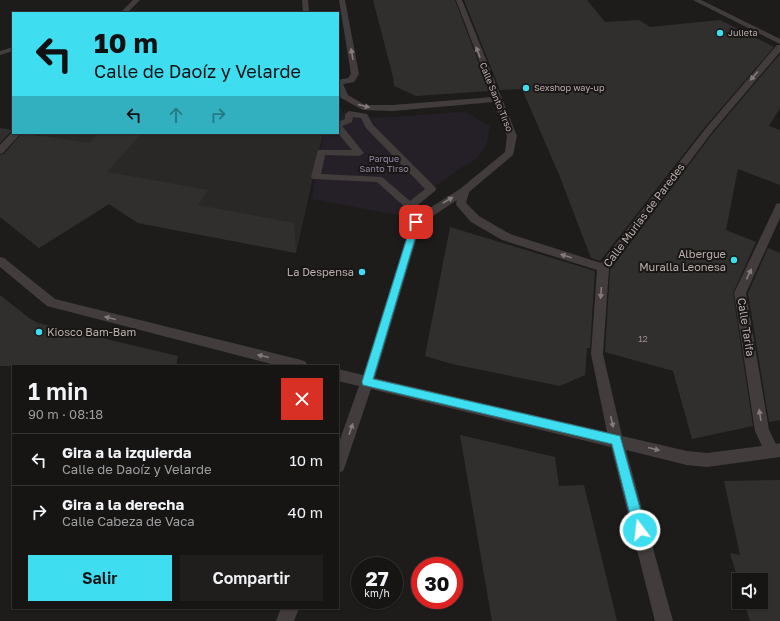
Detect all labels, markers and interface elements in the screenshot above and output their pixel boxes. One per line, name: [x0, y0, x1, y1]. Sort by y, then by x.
text: 10 m: [94, 26, 158, 59]
place label: Julieta: [728, 27, 758, 38]
icon: left: [28, 28, 80, 80]
marker: Julieta: [715, 28, 725, 38]
one-way arrow: [475, 45, 481, 57]
one-way arrow: [349, 48, 355, 60]
text: Calle de Daoíz y Velarde: [94, 60, 301, 82]
street label: Calle Santo Tirso: [478, 61, 515, 133]
one-way arrow: [750, 71, 759, 81]
place label: Sexshop way-up: [534, 82, 605, 93]
marker: Sexshop way-up: [521, 83, 531, 93]
one-way arrow: [359, 103, 371, 109]
icon: left: [123, 104, 145, 126]
icon: ahead: [165, 104, 187, 126]
icon: right: [207, 104, 229, 126]
park label: Parque Santo Tirso: [359, 153, 409, 174]
street label: Calle Murias de Paredes: [600, 160, 687, 269]
one-way arrow: [442, 197, 454, 204]
pin: [399, 205, 433, 239]
icon: arrive: [405, 211, 427, 233]
place label: Albergue Muralla Leonesa: [639, 247, 726, 273]
one-way arrow: [559, 253, 571, 259]
marker: Albergue Muralla Leonesa: [729, 255, 739, 265]
place label: La Despensa: [287, 265, 354, 278]
marker: La Despensa: [357, 267, 367, 277]
one-way arrow: [746, 269, 752, 280]
one-way arrow: [598, 287, 604, 300]
street label: Calle Tarifa: [735, 297, 758, 357]
one-way arrow: [104, 314, 116, 320]
place label: Kiosco Bam-Bam: [47, 325, 136, 338]
marker: Kiosco Bam-Bam: [34, 327, 44, 337]
house number: 12: [638, 333, 648, 344]
one-way arrow: [257, 353, 270, 359]
text: 1 min: [28, 376, 88, 405]
button: close: [281, 378, 323, 420]
text: 90 m · 08:18: [28, 406, 103, 422]
one-way arrow: [756, 409, 762, 421]
one-way arrow: [609, 415, 615, 428]
one-way arrow: [348, 423, 354, 435]
text: Gira a la izquierda: [62, 443, 192, 461]
one-way arrow: [648, 447, 660, 453]
icon: left: [28, 449, 50, 471]
text: 10 m: [289, 451, 323, 469]
text: Calle de Daoíz y Velarde: [62, 461, 212, 477]
text: Gira a la derecha: [62, 495, 184, 513]
icon: right: [28, 501, 50, 523]
text: 40 m: [288, 503, 323, 521]
position arrow: [619, 509, 661, 551]
text: Calle Cabeza de Vaca: [62, 513, 195, 529]
button: Salir: [28, 555, 172, 601]
button: Compartir: [180, 555, 323, 601]
speed limit sign: 30: [411, 557, 463, 609]
text: 27: [365, 566, 389, 590]
map controls: [732, 573, 768, 609]
button: sound: [732, 573, 768, 609]
text: km/h: [364, 587, 390, 599]

